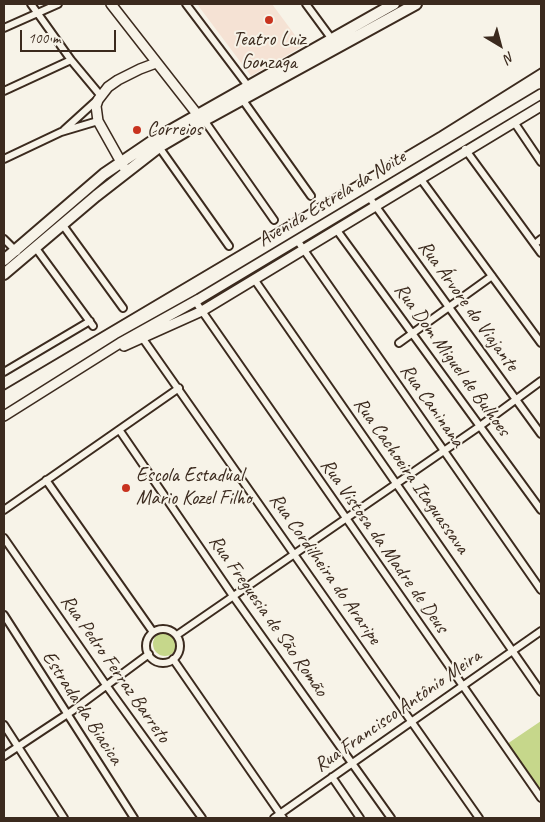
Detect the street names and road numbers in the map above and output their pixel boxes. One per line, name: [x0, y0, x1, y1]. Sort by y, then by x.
street label: Avenida Estrela da Noite: [254, 145, 410, 253]
street label: Rua Árvore do Viajante: [413, 236, 523, 376]
street label: Rua Dom Miguel de Bulhoes: [389, 279, 515, 441]
street label: Rua Caninana: [395, 360, 469, 452]
street label: Rua Cachoeira Itaguassava: [348, 393, 474, 559]
street label: Rua Vistosa da Madre de Deus: [315, 454, 453, 638]
street label: Rua Cordilheira do Araripe: [264, 489, 386, 649]
street label: Rua Freguesia de São Romão: [203, 531, 333, 701]
street label: Rua Pedro Ferraz Barreto: [55, 590, 175, 748]
street label: Rua Francisco Antônio Meira: [310, 644, 486, 778]
street label: Estrada da Biacica: [36, 646, 128, 770]

